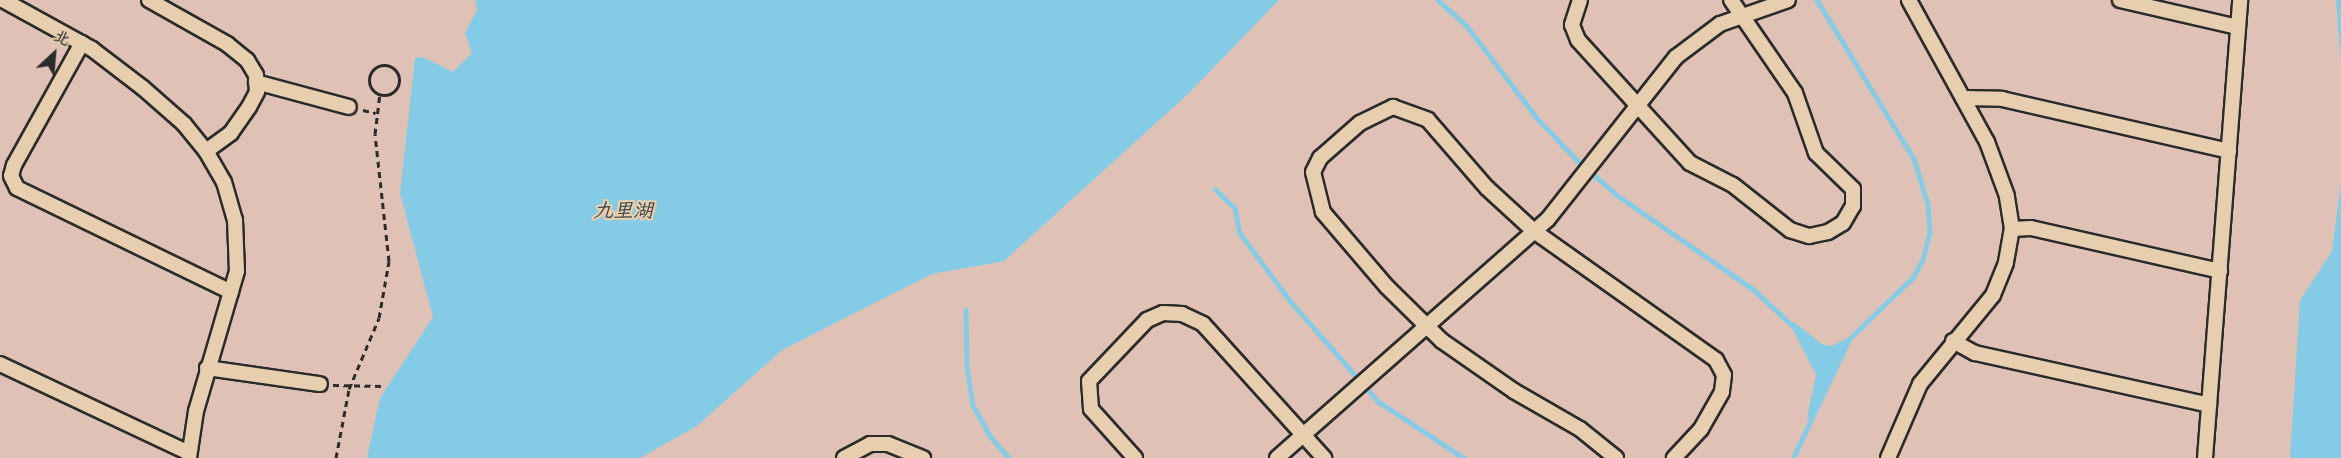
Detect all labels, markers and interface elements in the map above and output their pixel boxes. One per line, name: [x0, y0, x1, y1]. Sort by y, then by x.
text: 北: [49, 21, 76, 54]
north arrow: [24, 24, 84, 84]
water label: 九里湖: [593, 198, 653, 222]

